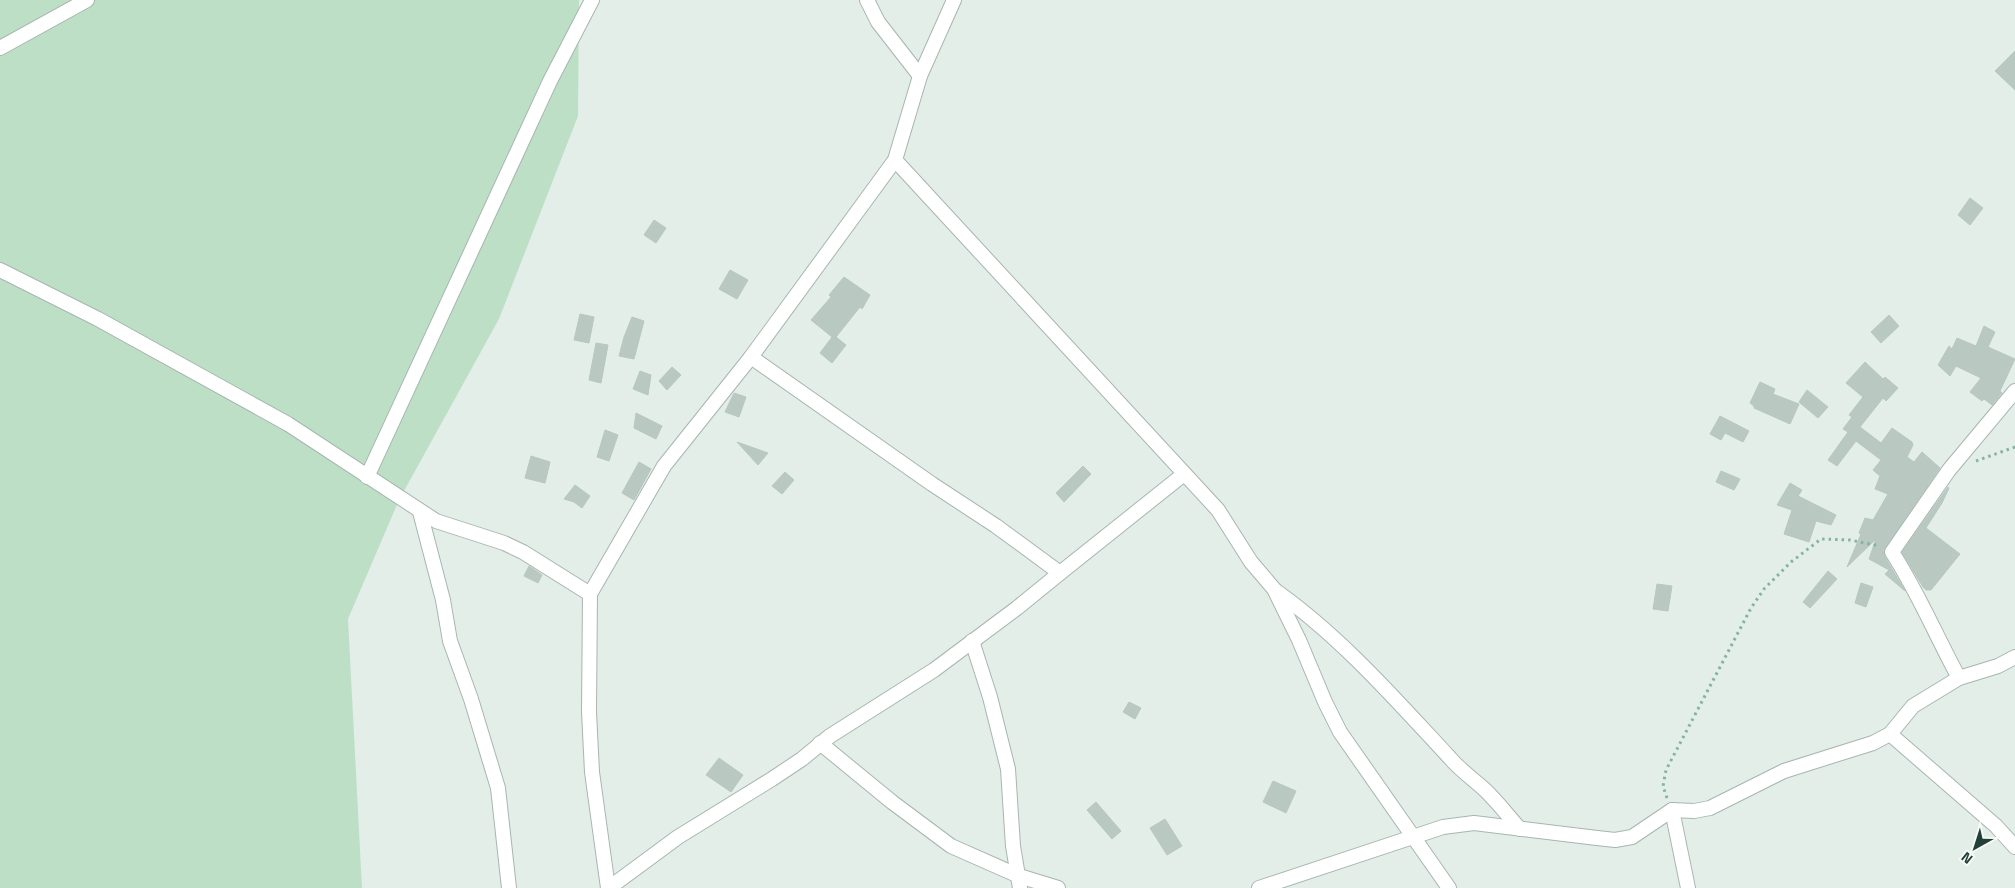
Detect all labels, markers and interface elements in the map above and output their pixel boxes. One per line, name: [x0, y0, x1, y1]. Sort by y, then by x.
north arrow: [1950, 823, 2000, 873]
text: N: [1956, 847, 1977, 870]

